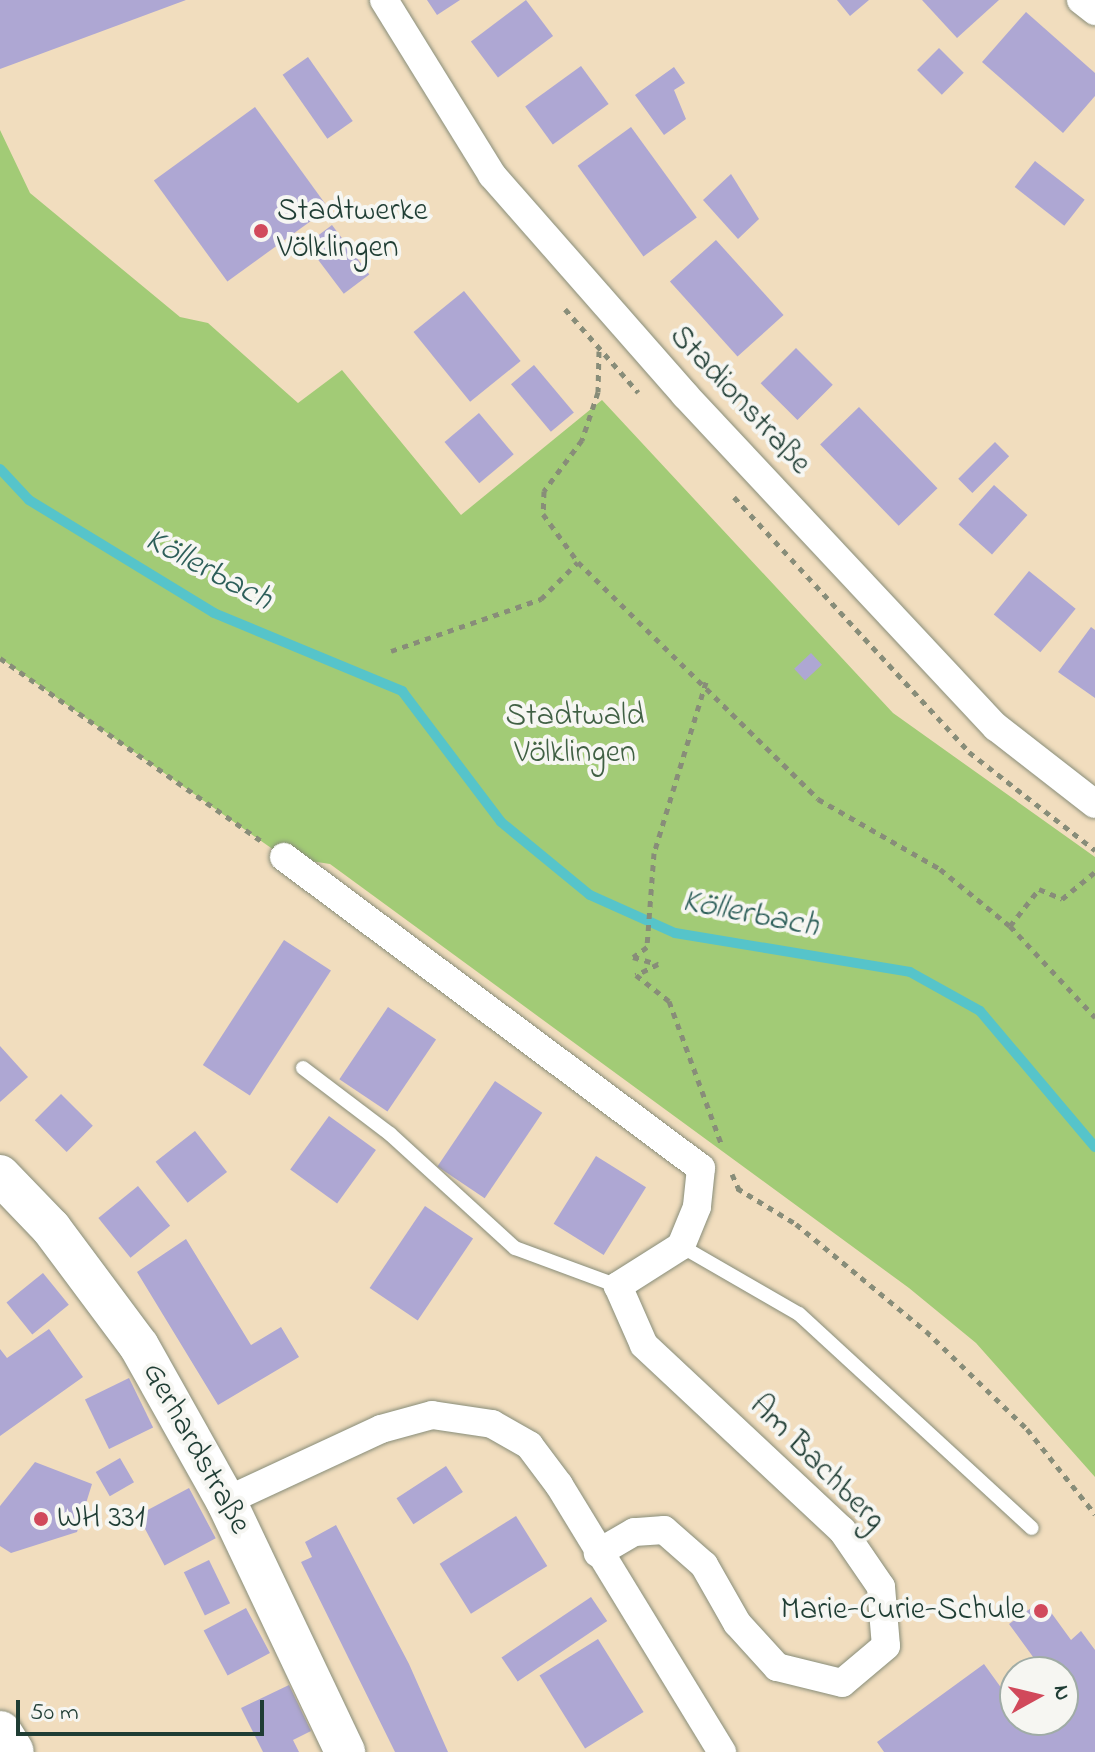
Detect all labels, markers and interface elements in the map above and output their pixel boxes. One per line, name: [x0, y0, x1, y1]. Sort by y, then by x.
place label: Stadtwerke Völklingen: [277, 194, 428, 269]
marker: Stadtwerke Völklingen: [252, 222, 270, 240]
street label: Stadionstraße: [660, 318, 818, 484]
water label: Köllerbach: [138, 521, 278, 621]
park label: Stadtwald Völklingen: [506, 699, 644, 774]
water label: Köllerbach: [678, 882, 822, 948]
street label: Gerhardstraße: [132, 1357, 258, 1541]
street label: Am Bachberg: [740, 1388, 892, 1540]
place label: WH 331: [57, 1500, 145, 1538]
marker: WH 331: [32, 1510, 50, 1528]
place label: Marie-Curie-Schule: [781, 1592, 1025, 1630]
marker: Marie-Curie-Schule: [1032, 1602, 1050, 1620]
north arrow: [999, 1656, 1079, 1736]
text: N: [1044, 1683, 1078, 1703]
scale bar: [20, 1684, 268, 1734]
text: 50 m: [30, 1696, 79, 1731]

